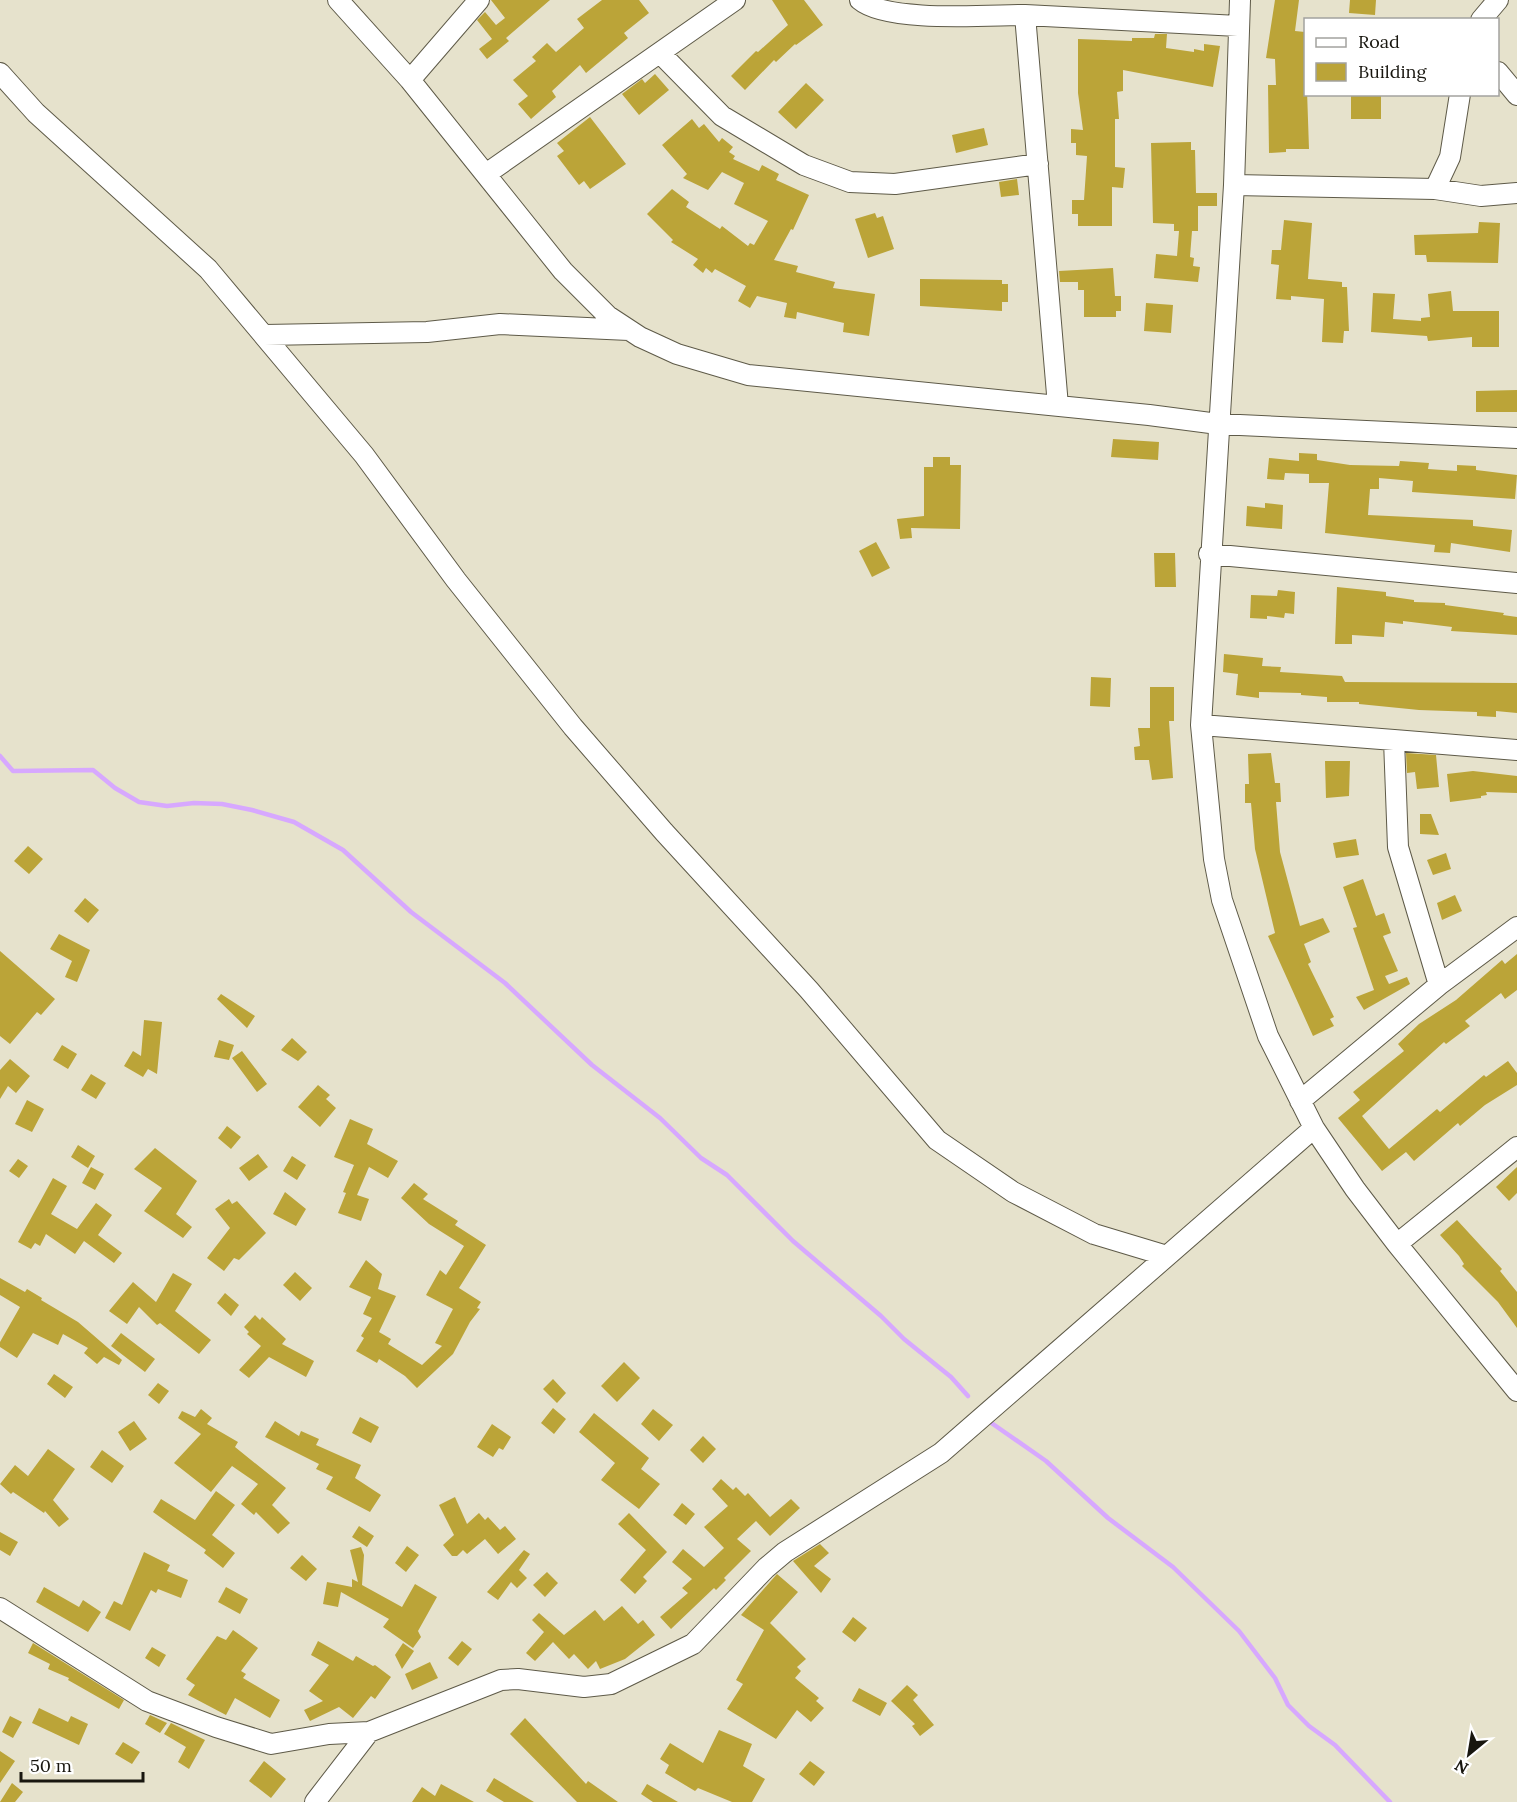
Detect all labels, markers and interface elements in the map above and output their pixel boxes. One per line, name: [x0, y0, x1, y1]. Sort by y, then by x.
legend: [1304, 18, 1499, 96]
text: Road: [1358, 30, 1400, 53]
text: Building: [1358, 60, 1428, 83]
north arrow: [1439, 1724, 1499, 1784]
scale bar: [21, 1745, 142, 1783]
text: 50 m: [30, 1754, 72, 1777]
text: N: [1451, 1755, 1472, 1779]

